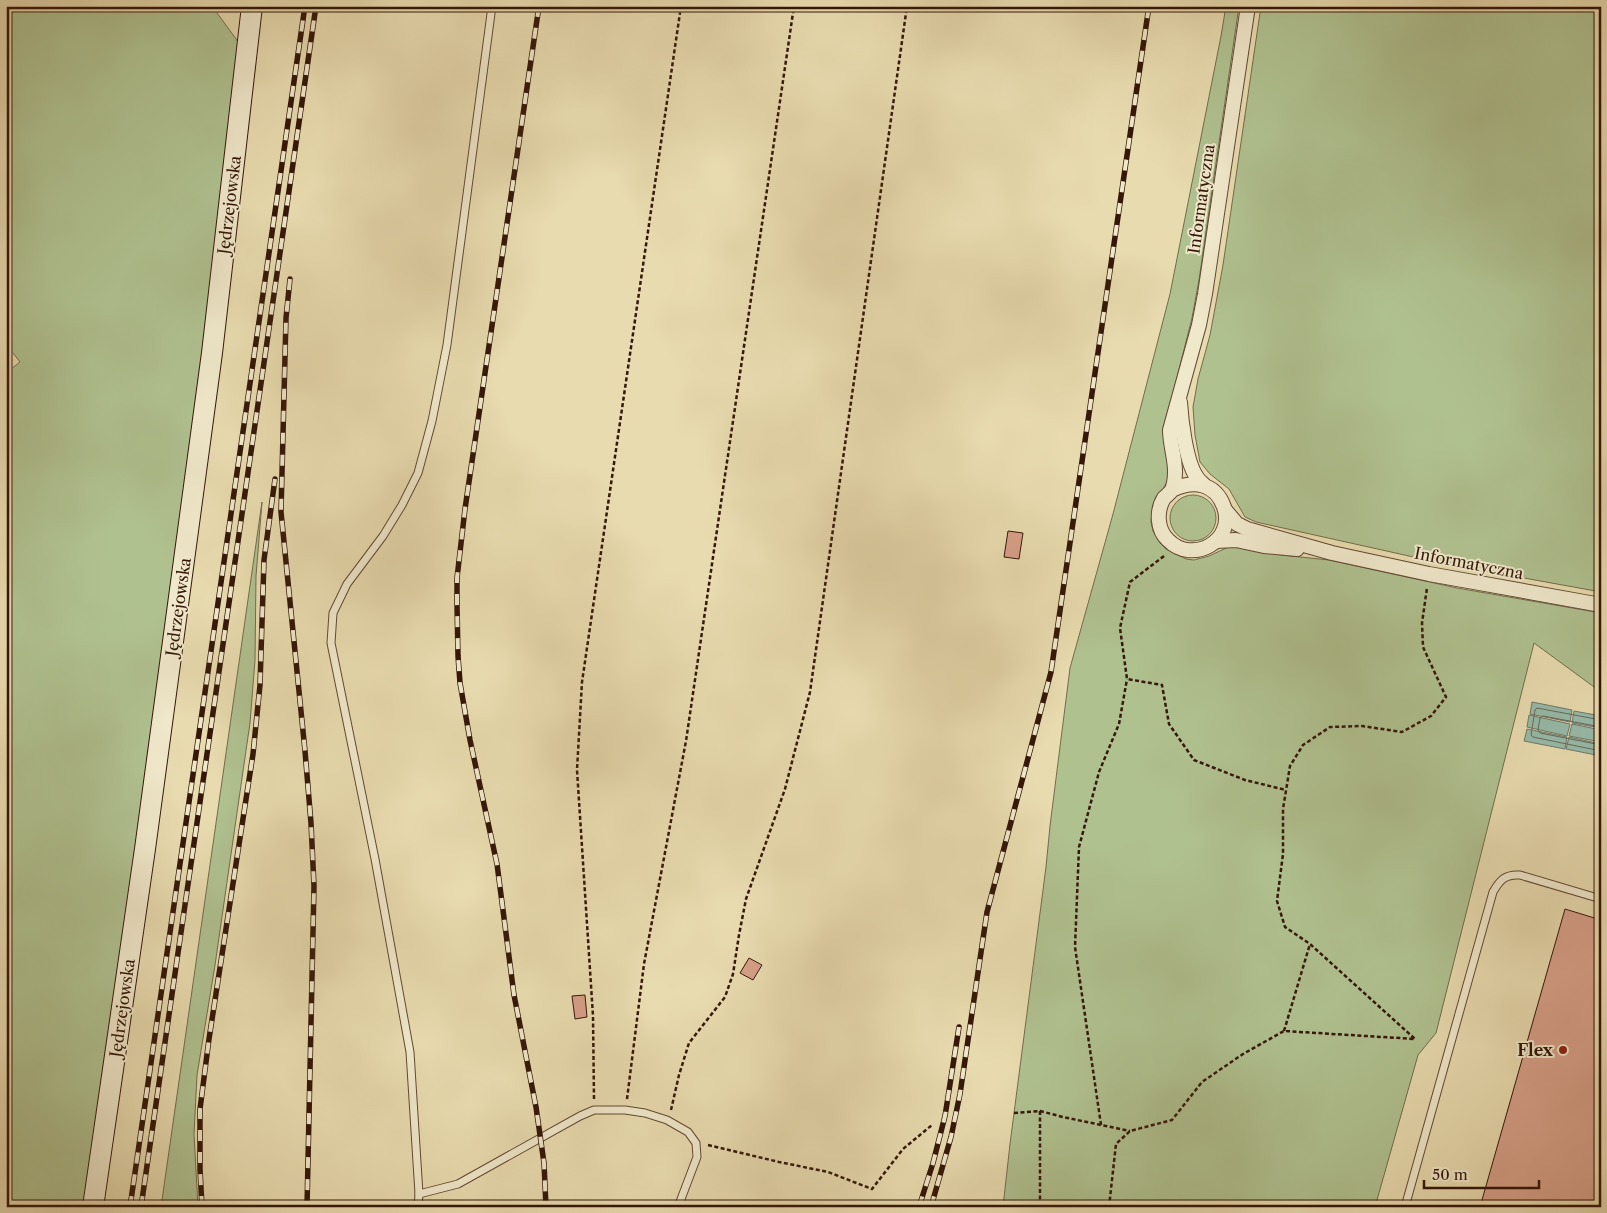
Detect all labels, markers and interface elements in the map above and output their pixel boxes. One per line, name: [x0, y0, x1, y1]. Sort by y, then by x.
street label: Informatyczna: [1183, 142, 1219, 255]
street label: Jędrzejowska: [213, 154, 245, 258]
street label: Informatyczna: [1413, 543, 1526, 583]
street label: Jędrzejowska: [161, 556, 195, 661]
street label: Jędrzejowska: [105, 957, 139, 1062]
place label: Flex: [1517, 1040, 1554, 1060]
marker: Flex: [1557, 1044, 1569, 1056]
scale bar: [1424, 1158, 1540, 1190]
text: 50 m: [1432, 1165, 1468, 1184]

